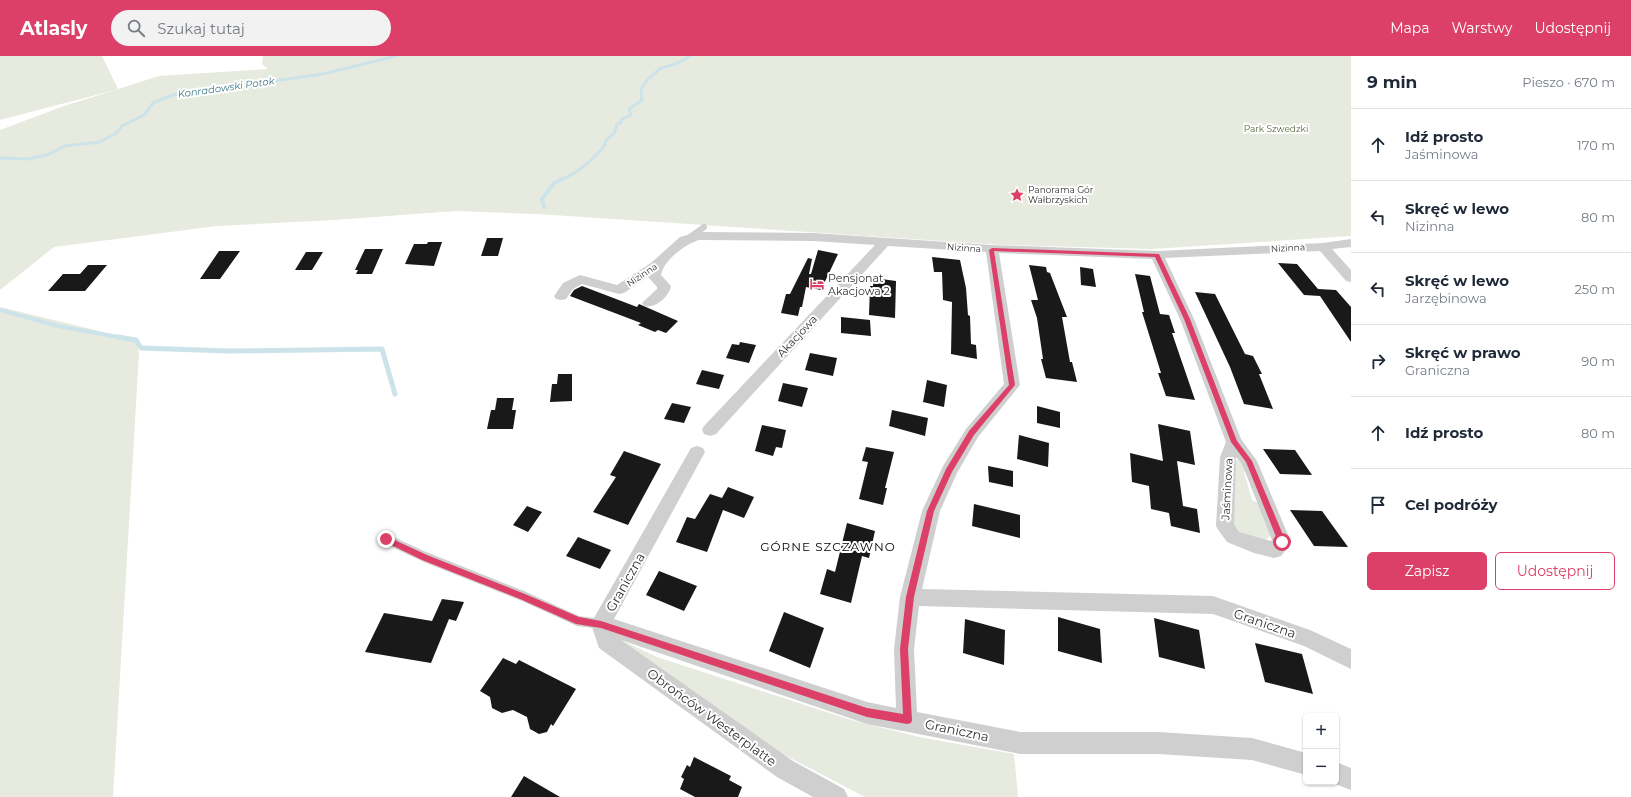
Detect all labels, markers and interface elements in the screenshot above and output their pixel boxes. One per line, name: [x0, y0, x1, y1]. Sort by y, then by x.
search box: [111, 10, 391, 46]
text: Atlasly: [20, 17, 87, 40]
icon: search: [125, 17, 147, 39]
text: Szukaj tutaj: [157, 19, 245, 38]
text: Mapa: [1390, 19, 1430, 37]
text: Warstwy: [1452, 19, 1512, 37]
text: Udostępnij: [1534, 19, 1611, 37]
text: 9 min: [1367, 72, 1417, 92]
water label: Konradowski Potok: [177, 74, 276, 101]
text: Pieszo · 670 m: [1522, 74, 1615, 90]
park label: Park Szwedzki: [1244, 123, 1308, 134]
text: Idź prosto: [1405, 127, 1483, 146]
icon: ahead: [1367, 134, 1389, 156]
text: 170 m: [1577, 137, 1615, 153]
text: Jaśminowa: [1405, 146, 1478, 162]
place label: Panorama Gór Wałbrzyskich: [1028, 184, 1094, 205]
place icon: Panorama Gór Wałbrzyskich: [1009, 187, 1025, 203]
text: Skręć w lewo: [1405, 199, 1509, 218]
icon: left: [1367, 206, 1389, 228]
text: 80 m: [1581, 209, 1615, 225]
text: Nizinna: [1405, 218, 1454, 234]
street label: Nizinna: [947, 241, 982, 254]
street label: Nizinna: [1271, 241, 1305, 254]
street label: Nizinna: [624, 260, 659, 289]
place label: Pensjonat Akacjowa 2: [828, 271, 890, 298]
text: Skręć w lewo: [1405, 271, 1509, 290]
hotel icon: Pensjonat Akacjowa 2: [809, 276, 825, 292]
icon: left: [1367, 278, 1389, 300]
text: 250 m: [1574, 281, 1615, 297]
text: Jarzębinowa: [1405, 290, 1487, 306]
street label: Akacjowa: [774, 312, 820, 360]
text: Skręć w prawo: [1405, 343, 1521, 362]
icon: right: [1367, 350, 1389, 372]
text: 90 m: [1581, 353, 1615, 369]
text: Graniczna: [1405, 362, 1470, 378]
icon: ahead: [1367, 422, 1389, 444]
text: Idź prosto: [1405, 423, 1483, 442]
text: 80 m: [1581, 425, 1615, 441]
street label: Jaśminowa: [1218, 458, 1236, 521]
icon: arrive: [1367, 494, 1389, 516]
text: Cel podróży: [1405, 495, 1497, 514]
route end: [377, 530, 395, 548]
route start: [1273, 533, 1291, 551]
district label: GÓRNE SZCZAWNO: [760, 539, 896, 554]
street label: Graniczna: [602, 550, 648, 614]
button: Zapisz: [1367, 552, 1487, 590]
button: Udostępnij: [1495, 552, 1615, 590]
street label: Graniczna: [1232, 605, 1298, 641]
street label: Obrońców Westerplatte: [644, 665, 780, 769]
map controls: [1303, 713, 1339, 785]
button: +: [1303, 713, 1339, 749]
street label: Graniczna: [924, 715, 990, 745]
button: −: [1303, 749, 1339, 785]

